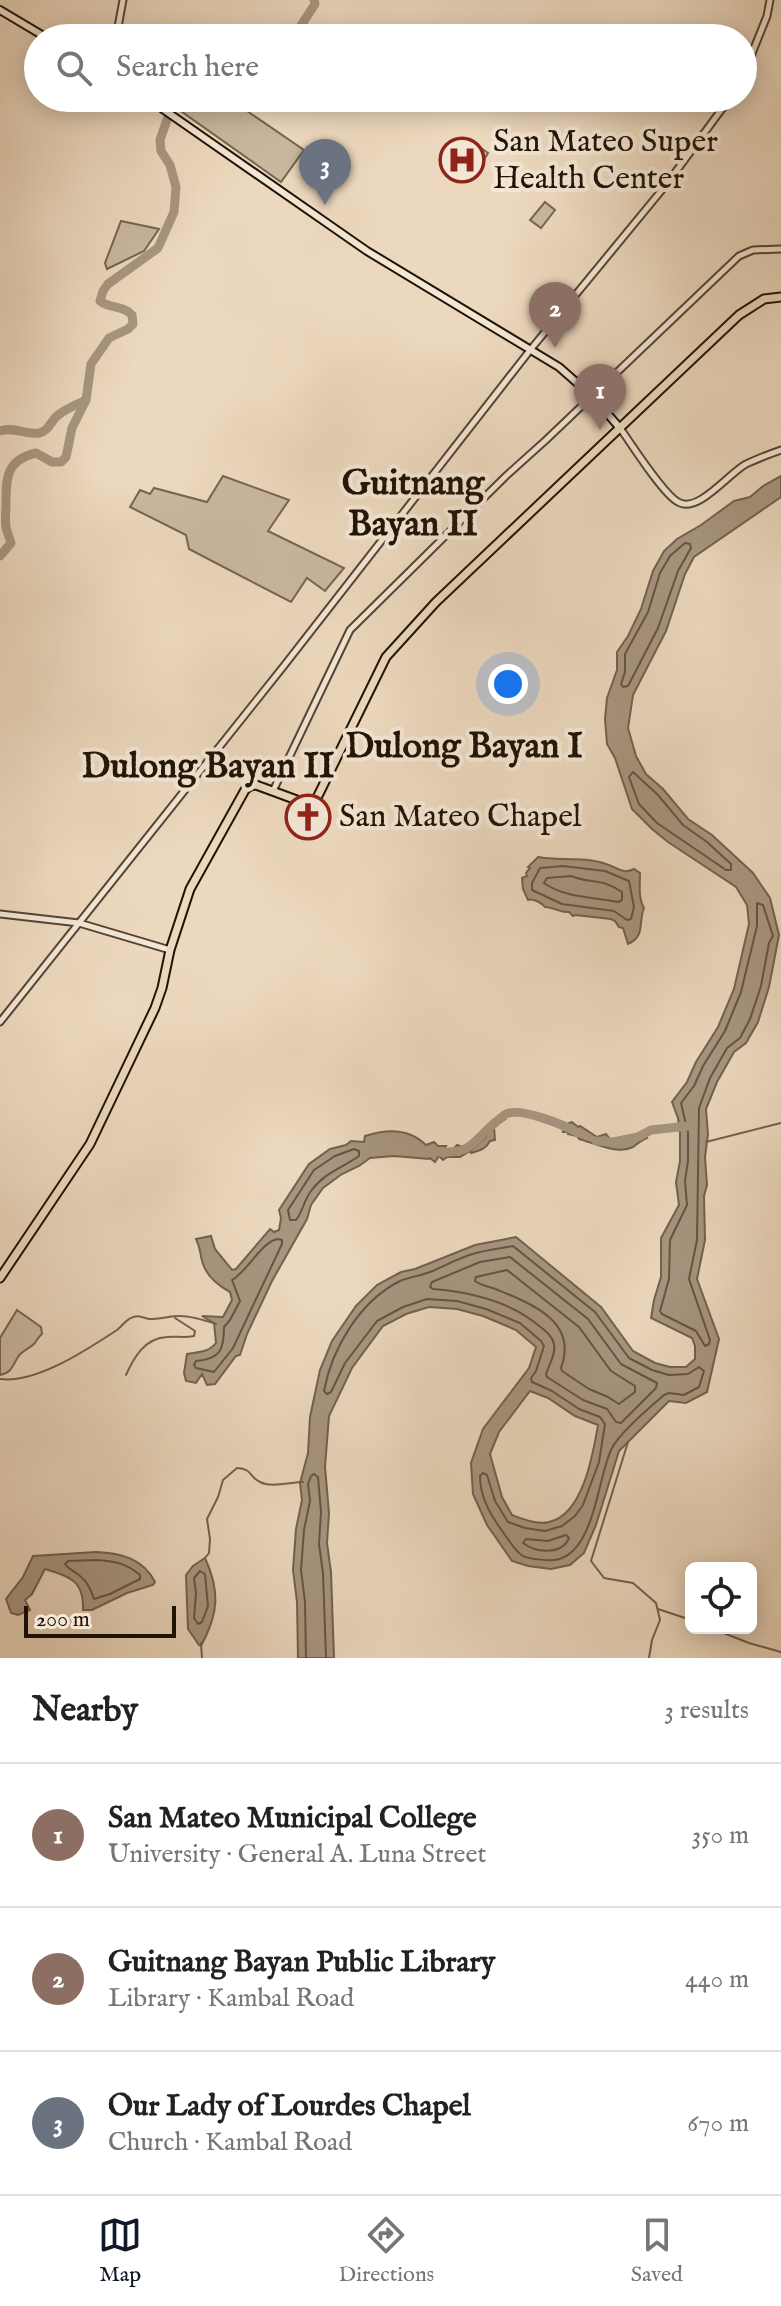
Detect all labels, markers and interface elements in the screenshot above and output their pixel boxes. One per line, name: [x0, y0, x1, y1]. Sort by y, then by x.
search box: [24, 24, 757, 112]
icon: search: [52, 46, 96, 90]
text: Search here: [116, 49, 259, 87]
place label: San Mateo Super Health Center: [493, 122, 718, 200]
hospital icon: San Mateo Super Health Center: [438, 136, 486, 184]
pin: 3: [299, 139, 351, 205]
pin: 2: [529, 282, 581, 348]
pin: 1: [574, 364, 626, 430]
district label: Guitnang Bayan II: [342, 461, 486, 548]
your location: [488, 664, 528, 704]
district label: Dulong Bayan I: [345, 724, 583, 770]
district label: Dulong Bayan II: [81, 744, 335, 790]
church icon: San Mateo Chapel: [284, 793, 332, 841]
place label: San Mateo Chapel: [339, 797, 582, 838]
map controls: [685, 1562, 757, 1634]
button: locate: [685, 1562, 757, 1634]
scale bar: [24, 1602, 176, 1638]
text: 200 m: [36, 1606, 90, 1634]
text: Nearby: [32, 1689, 138, 1732]
text: 3 results: [664, 1694, 749, 1727]
text: San Mateo Municipal College: [108, 1800, 477, 1838]
text: 1: [53, 1819, 63, 1852]
text: 350 m: [691, 1819, 749, 1852]
text: University · General A. Luna Street: [108, 1838, 486, 1871]
text: Guitnang Bayan Public Library: [108, 1944, 495, 1982]
text: 2: [52, 1963, 64, 1996]
text: 440 m: [685, 1963, 749, 1996]
text: Library · Kambal Road: [108, 1982, 354, 2015]
text: Our Lady of Lourdes Chapel: [108, 2088, 471, 2126]
text: 3: [53, 2107, 63, 2140]
text: 670 m: [687, 2107, 749, 2140]
text: Church · Kambal Road: [108, 2126, 352, 2159]
tab: Map: [98, 2213, 142, 2289]
tab: Directions: [339, 2213, 434, 2289]
tab: Saved: [631, 2213, 683, 2289]

